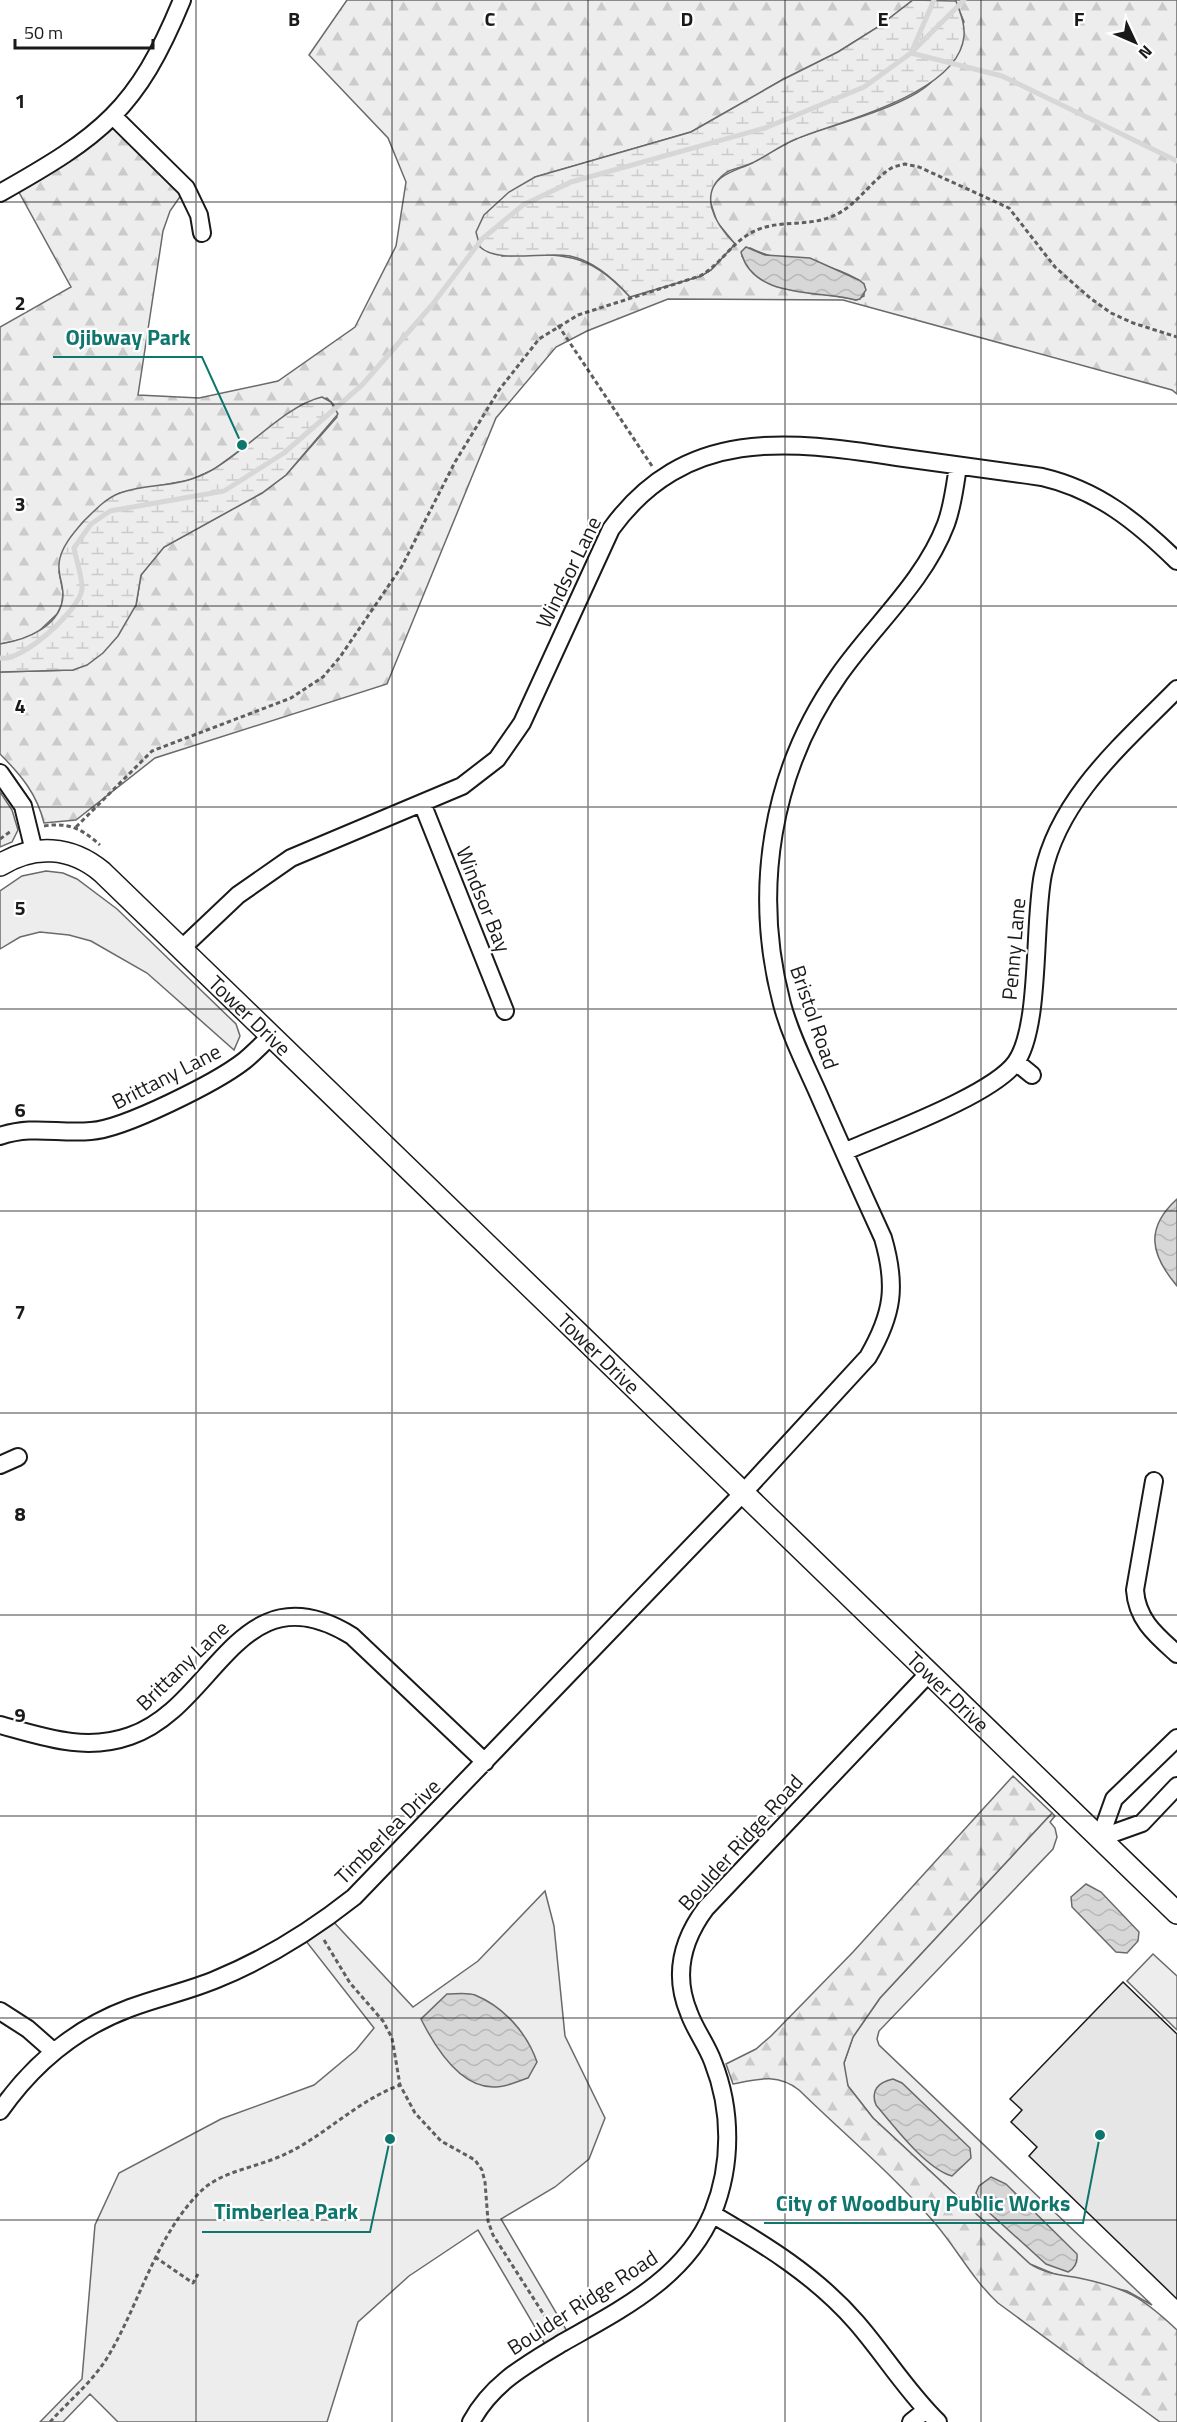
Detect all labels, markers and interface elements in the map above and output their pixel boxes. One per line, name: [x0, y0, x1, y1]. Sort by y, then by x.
text: B: [288, 3, 300, 34]
text: C: [485, 3, 496, 34]
text: D: [681, 3, 693, 34]
text: E: [877, 3, 889, 34]
text: F: [1074, 3, 1085, 34]
scale bar: [15, 12, 153, 50]
north arrow: [1105, 12, 1165, 72]
text: 50 m: [24, 19, 63, 46]
text: N: [1133, 40, 1158, 65]
text: 1: [14, 85, 26, 116]
text: 2: [14, 287, 26, 318]
callout: Ojibway Park: [53, 317, 202, 357]
text: Ojibway Park: [65, 320, 191, 354]
text: 3: [14, 488, 26, 519]
street label: Windsor Lane: [527, 511, 609, 633]
text: 4: [14, 690, 26, 721]
street label: Windsor Bay: [448, 841, 520, 957]
text: 5: [14, 892, 26, 923]
street label: Penny Lane: [993, 896, 1033, 1002]
street label: Bristol Road: [782, 961, 848, 1073]
street label: Tower Drive: [201, 968, 299, 1063]
street label: Brittany Lane: [106, 1035, 226, 1117]
text: 6: [14, 1094, 26, 1125]
text: 7: [14, 1296, 26, 1327]
street label: Tower Drive: [551, 1306, 648, 1401]
text: 8: [14, 1498, 26, 1529]
street label: Brittany Lane: [128, 1612, 236, 1718]
street label: Tower Drive: [900, 1644, 997, 1739]
text: 9: [14, 1699, 26, 1730]
street label: Boulder Ridge Road: [670, 1767, 810, 1917]
street label: Timberlea Drive: [327, 1771, 447, 1891]
callout: City of Woodbury Public Works: [764, 2183, 1083, 2223]
text: City of Woodbury Public Works: [776, 2186, 1070, 2220]
callout: Timberlea Park: [202, 2192, 370, 2232]
text: Timberlea Park: [214, 2194, 359, 2228]
street label: Boulder Ridge Road: [500, 2241, 664, 2363]

